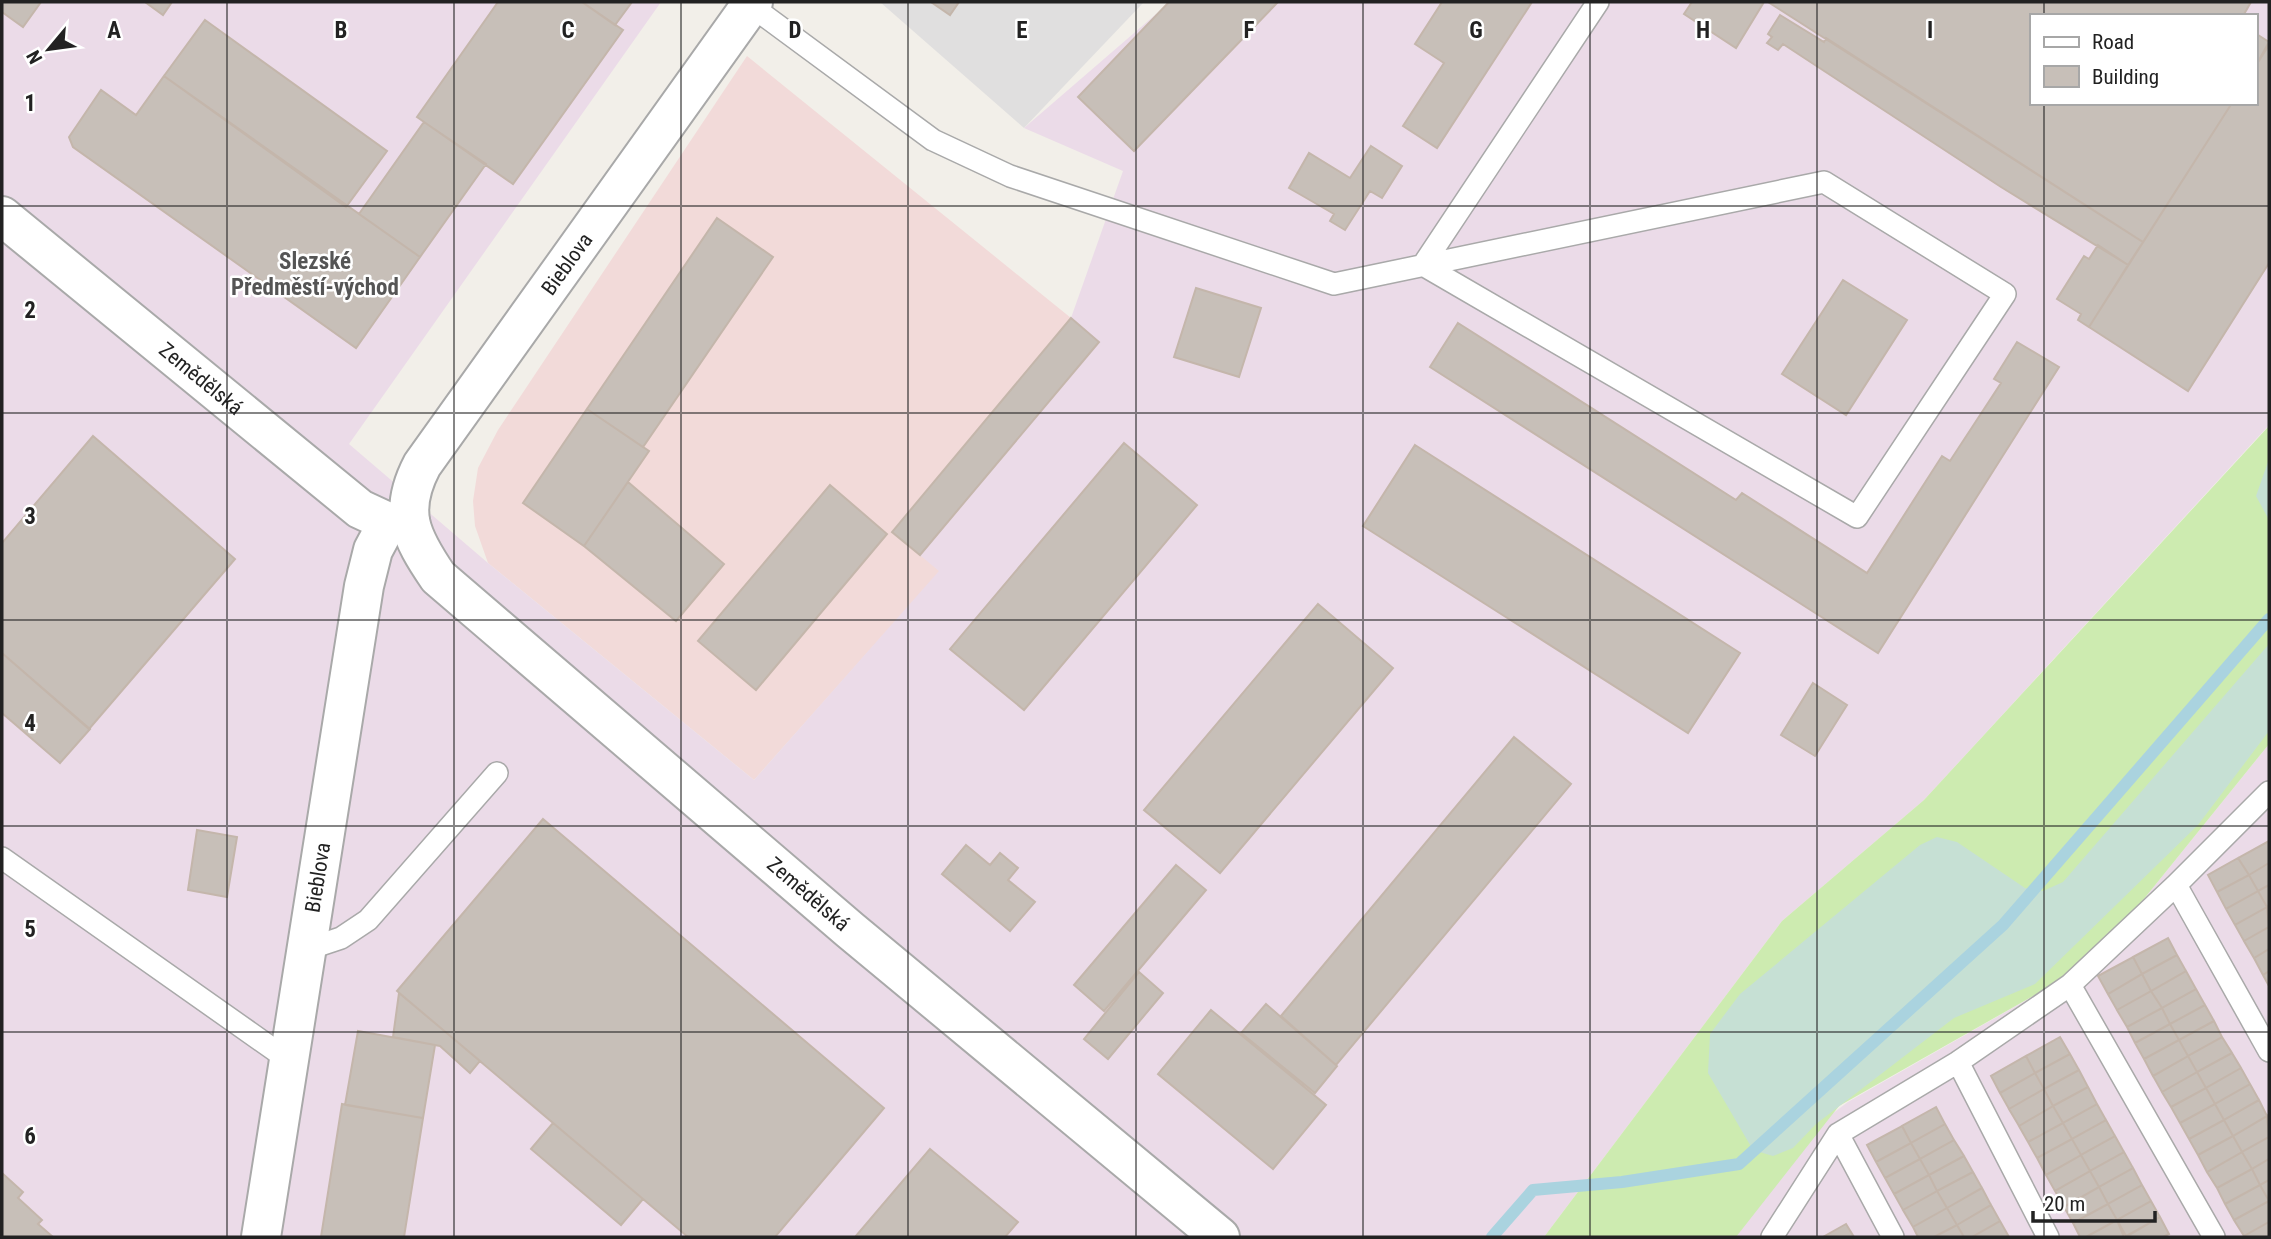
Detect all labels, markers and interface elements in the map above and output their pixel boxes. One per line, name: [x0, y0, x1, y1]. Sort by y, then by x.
north arrow: [14, 14, 84, 84]
legend: [2030, 14, 2257, 105]
text: A: [107, 17, 121, 44]
text: B: [335, 17, 347, 44]
text: C: [561, 17, 575, 44]
text: D: [789, 17, 802, 44]
text: E: [1016, 17, 1028, 44]
text: F: [1244, 17, 1255, 44]
text: G: [1469, 17, 1483, 44]
text: H: [1696, 17, 1710, 44]
text: I: [1927, 17, 1933, 44]
text: Road: [2092, 30, 2134, 54]
text: N: [22, 46, 47, 68]
text: Building: [2092, 65, 2159, 89]
text: 1: [24, 90, 36, 117]
street label: Bieblova: [537, 228, 597, 300]
district label: Slezské Předměstí-východ: [231, 248, 399, 301]
text: 2: [24, 297, 36, 324]
street label: Zemědělská: [154, 338, 247, 420]
text: 3: [24, 503, 36, 530]
text: 4: [24, 710, 36, 737]
street label: Bieblova: [301, 841, 335, 914]
street label: Zemědělská: [762, 852, 854, 936]
text: 5: [24, 916, 36, 943]
text: 6: [24, 1123, 36, 1150]
scale bar: [2033, 1180, 2156, 1224]
text: 20 m: [2044, 1192, 2085, 1216]

